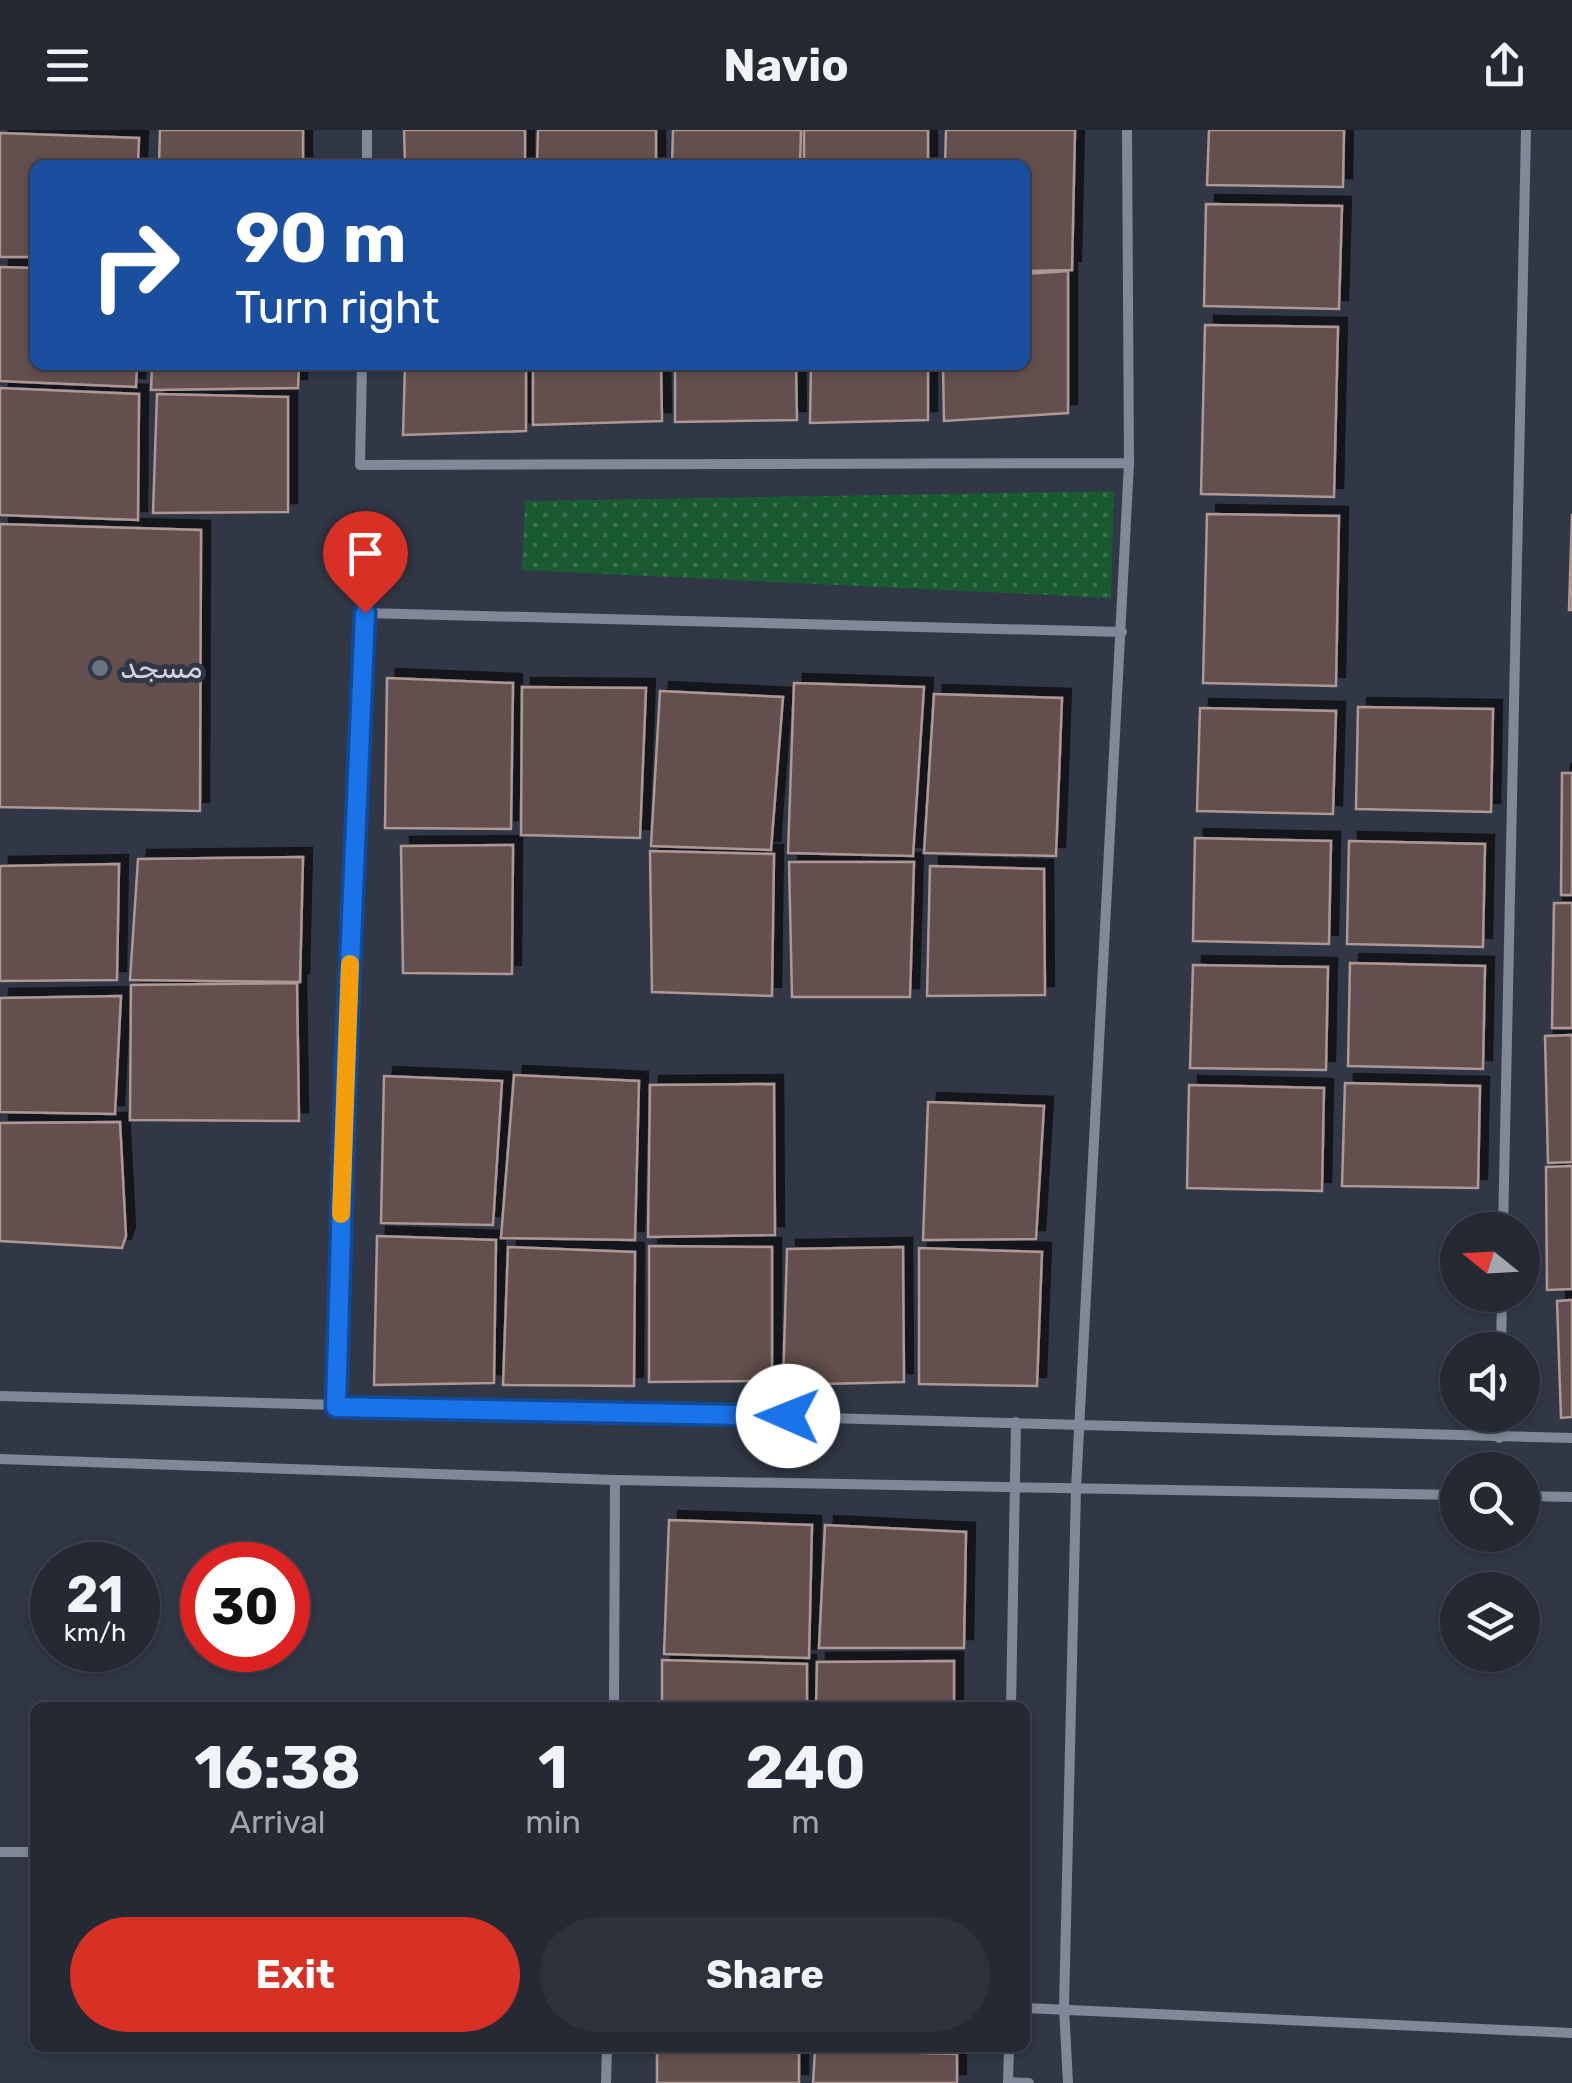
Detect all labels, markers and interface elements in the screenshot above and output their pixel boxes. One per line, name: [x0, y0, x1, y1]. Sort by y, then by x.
icon: menu: [40, 38, 95, 93]
icon: share: [1477, 38, 1532, 93]
text: Navio: [723, 39, 849, 92]
text: 90 m: [235, 197, 407, 280]
icon: right: [70, 200, 200, 330]
text: Turn right: [235, 281, 439, 334]
pin: [323, 511, 408, 614]
icon: arrive: [338, 526, 393, 581]
place label: مسجد: [120, 650, 203, 686]
marker: مسجد: [89, 657, 111, 679]
north arrow: [1440, 1212, 1540, 1312]
map controls: [1440, 1212, 1540, 1672]
button: sound: [1440, 1332, 1540, 1432]
position arrow: [736, 1364, 840, 1468]
button: search: [1440, 1452, 1540, 1552]
speed limit sign: 30: [180, 1542, 310, 1672]
text: 21: [66, 1565, 124, 1625]
button: layers: [1440, 1572, 1540, 1672]
text: km/h: [64, 1618, 126, 1647]
text: 16:38: [194, 1732, 361, 1803]
text: 1: [538, 1732, 568, 1803]
text: 240: [745, 1732, 866, 1803]
text: Arrival: [230, 1803, 326, 1841]
text: min: [525, 1803, 581, 1841]
text: m: [791, 1803, 820, 1841]
button: Exit: [70, 1917, 520, 2032]
button: Share: [540, 1917, 990, 2032]

